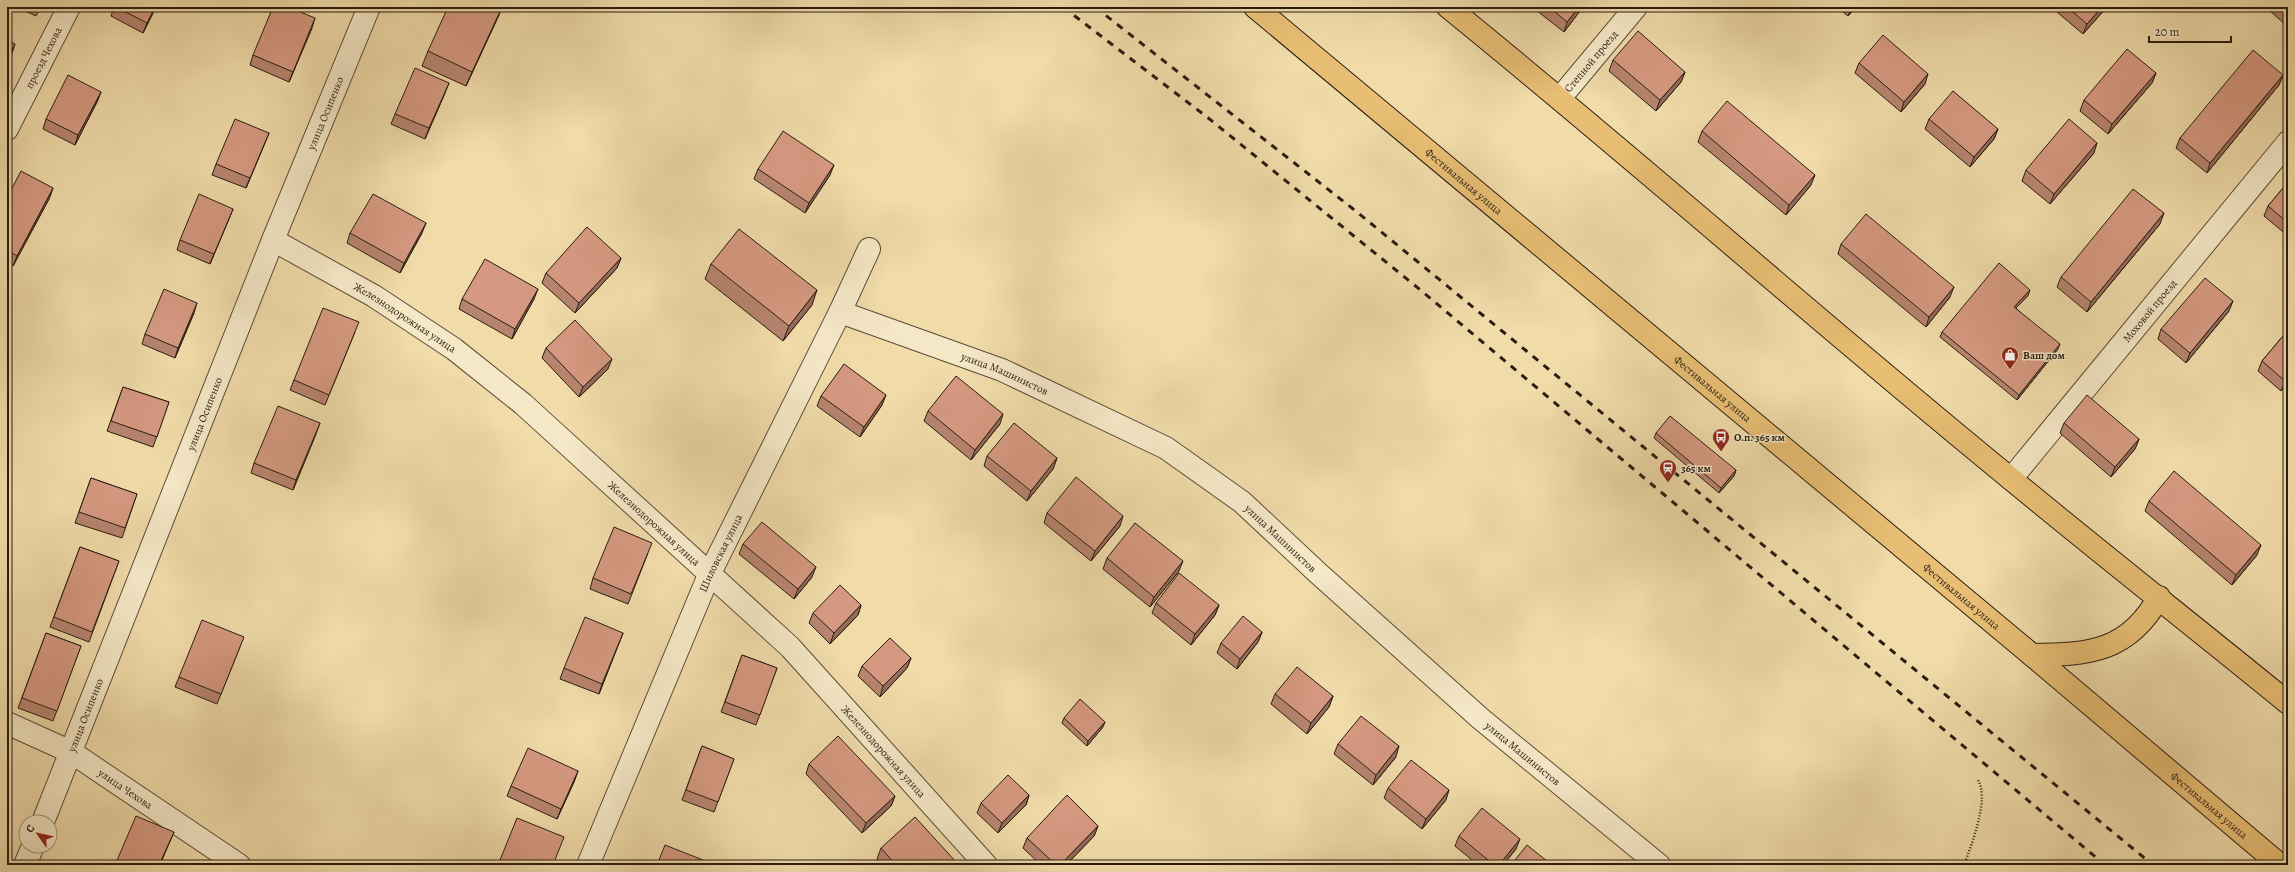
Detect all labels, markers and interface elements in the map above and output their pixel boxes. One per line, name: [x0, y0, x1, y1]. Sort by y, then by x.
scale bar: [2149, 18, 2231, 44]
street label: проезд Чехова: [21, 23, 66, 91]
text: 20 m: [2155, 24, 2179, 40]
street label: Степной проезд: [1560, 27, 1621, 95]
street label: улица Осипенко: [303, 74, 347, 153]
street label: Фестивальная улица: [1422, 145, 1506, 218]
street label: Моховой проезд: [2119, 275, 2180, 345]
street label: Железнодорожная улица: [351, 279, 460, 356]
shop icon: Ваш дом: [2000, 345, 2020, 370]
street label: улица Машинистов: [958, 348, 1051, 399]
place label: Ваш дом: [2023, 348, 2065, 363]
street label: Фестивальная улица: [1671, 352, 1755, 426]
street label: улица Осипенко: [183, 374, 226, 454]
bus stop icon: О.п. 365 км: [1711, 427, 1731, 452]
place label: О.п. 365 км: [1734, 430, 1785, 445]
station icon: 365 км: [1658, 458, 1678, 483]
place label: 365 км: [1681, 461, 1711, 476]
street label: Железнодорожная улица: [605, 478, 704, 570]
street label: улица Машинистов: [1241, 500, 1320, 576]
street label: Шиловская улица: [695, 510, 746, 594]
street label: Фестивальная улица: [1920, 560, 2004, 634]
street label: улица Осипенко: [64, 676, 107, 755]
street label: Железнодорожная улица: [838, 702, 930, 801]
street label: улица Машинистов: [1481, 717, 1564, 789]
street label: улица Чехова: [95, 764, 156, 813]
street label: Фестивальная улица: [2168, 768, 2252, 843]
north arrow: [18, 814, 58, 854]
text: С: [22, 822, 38, 836]

